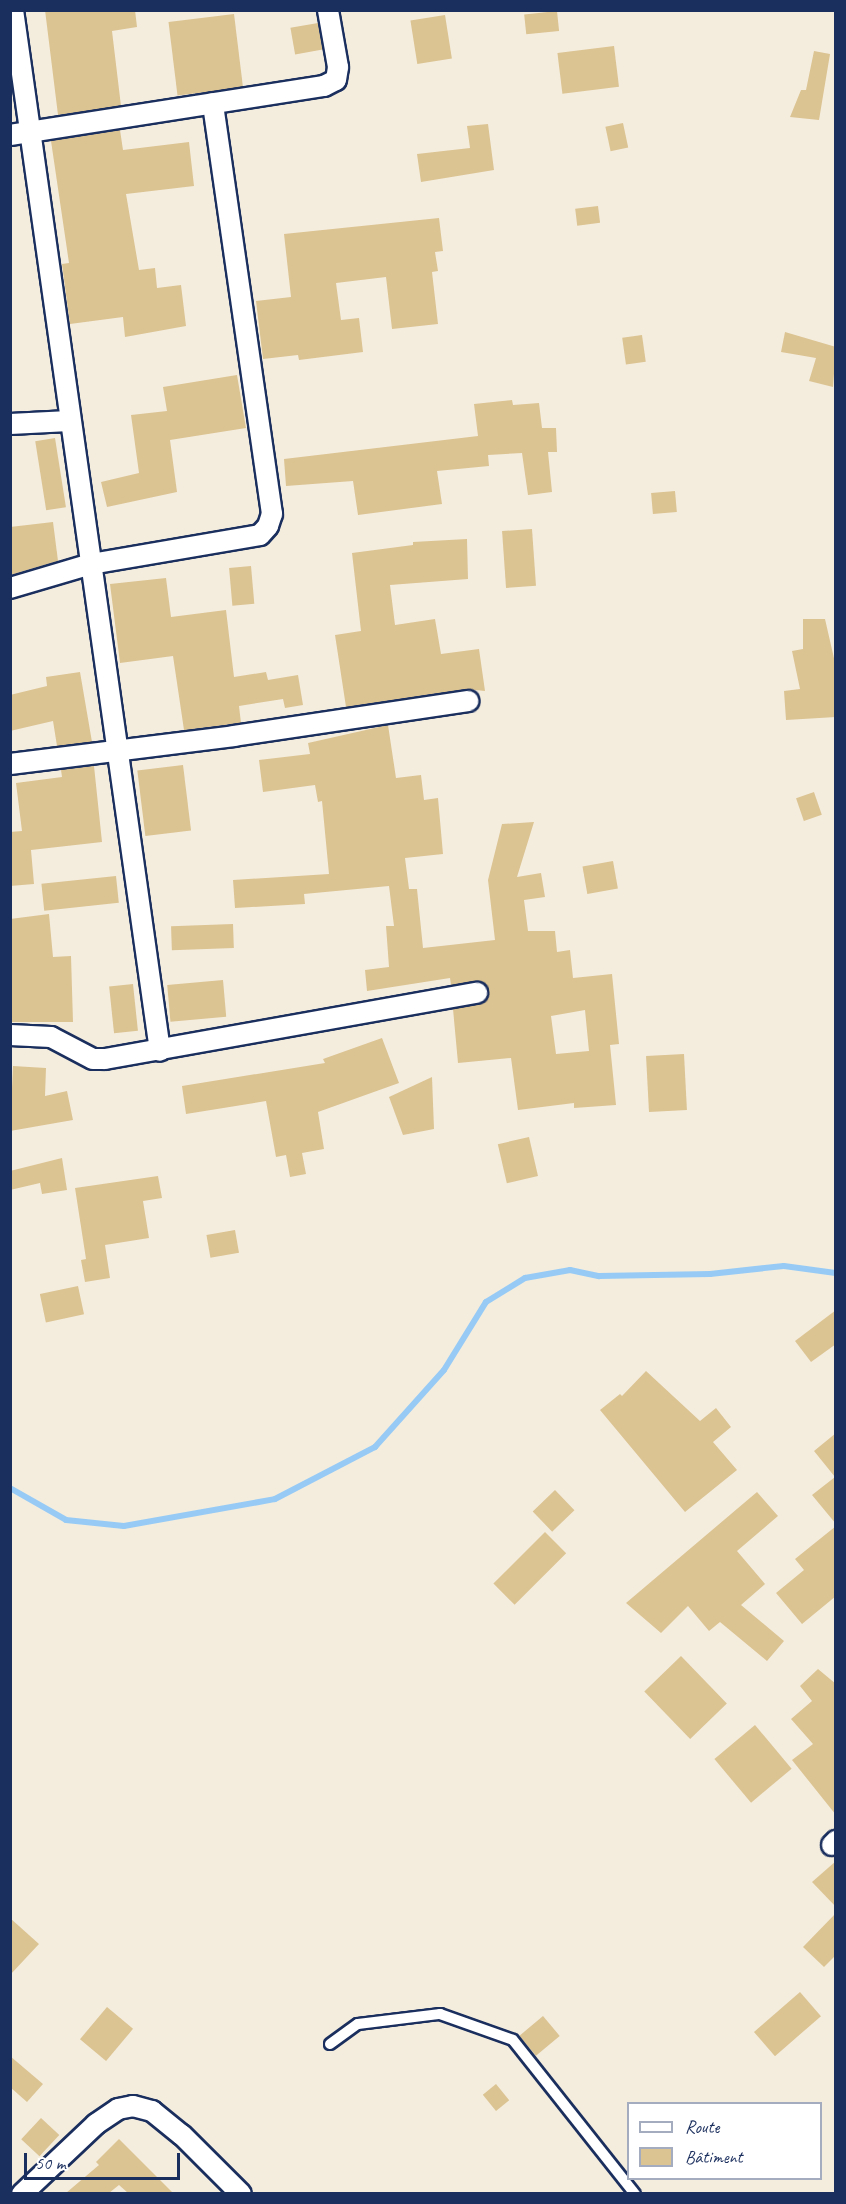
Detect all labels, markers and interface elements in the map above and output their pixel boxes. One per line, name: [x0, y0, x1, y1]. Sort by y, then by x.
legend: [627, 2102, 822, 2180]
text: Route: [685, 2116, 719, 2138]
scale bar: [27, 2141, 183, 2179]
text: Bâtiment: [685, 2146, 743, 2168]
text: 50 m: [35, 2152, 66, 2174]

